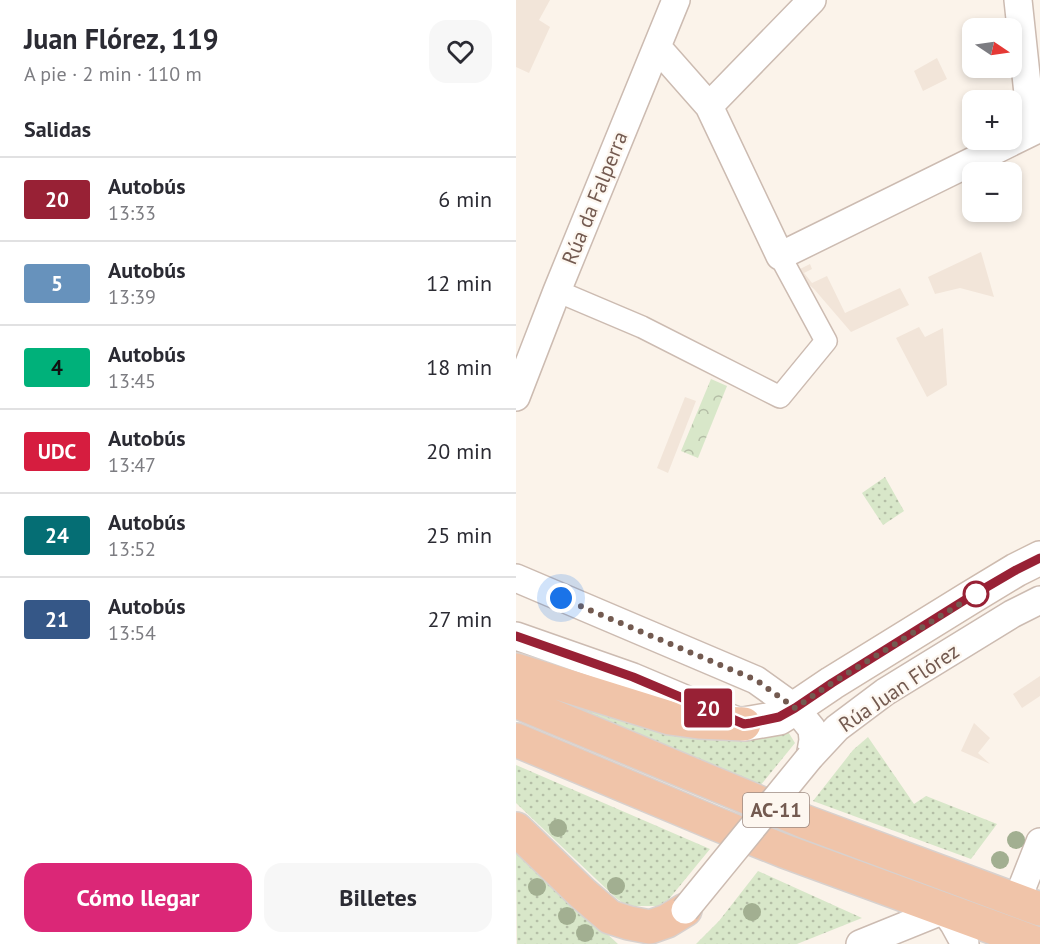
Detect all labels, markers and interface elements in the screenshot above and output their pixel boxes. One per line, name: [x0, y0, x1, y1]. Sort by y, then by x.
north arrow: [962, 18, 1022, 78]
map controls: [962, 18, 1022, 222]
text: Juan Flórez, 119: [24, 20, 219, 57]
button: heart: [429, 20, 492, 83]
text: A pie · 2 min · 110 m: [24, 61, 202, 87]
button: +: [962, 90, 1022, 150]
text: Salidas: [24, 115, 91, 143]
street label: Rúa da Falperra: [556, 127, 633, 268]
button: −: [962, 162, 1022, 222]
text: Autobús: [108, 172, 185, 200]
text: 6 min: [438, 185, 492, 213]
text: 20: [45, 186, 69, 213]
text: 13:33: [108, 200, 156, 226]
text: Autobús: [108, 256, 185, 284]
text: 12 min: [426, 269, 492, 297]
text: 5: [51, 270, 63, 297]
text: 13:39: [108, 284, 156, 310]
text: Autobús: [108, 340, 185, 368]
text: 18 min: [426, 353, 492, 381]
text: 4: [51, 354, 63, 381]
text: 13:45: [108, 368, 156, 394]
text: Autobús: [108, 424, 185, 452]
text: 20 min: [426, 437, 492, 465]
text: UDC: [38, 438, 76, 465]
text: 13:47: [108, 452, 156, 478]
text: Autobús: [108, 508, 185, 536]
text: 25 min: [426, 521, 492, 549]
text: 24: [45, 522, 69, 549]
text: 13:52: [108, 536, 156, 562]
unlabelled marker: [963, 581, 989, 607]
your location: [546, 583, 576, 613]
text: Autobús: [108, 592, 185, 620]
text: 27 min: [428, 605, 492, 633]
text: 21: [45, 606, 69, 633]
text: 13:54: [108, 620, 156, 646]
street label: Rúa Juan Flórez: [833, 637, 964, 738]
line badge: 20: [681, 688, 735, 728]
text: 20: [696, 695, 720, 722]
road number: AC-11: [743, 793, 809, 827]
button: Cómo llegar: [24, 863, 252, 932]
button: Billetes: [264, 863, 492, 932]

